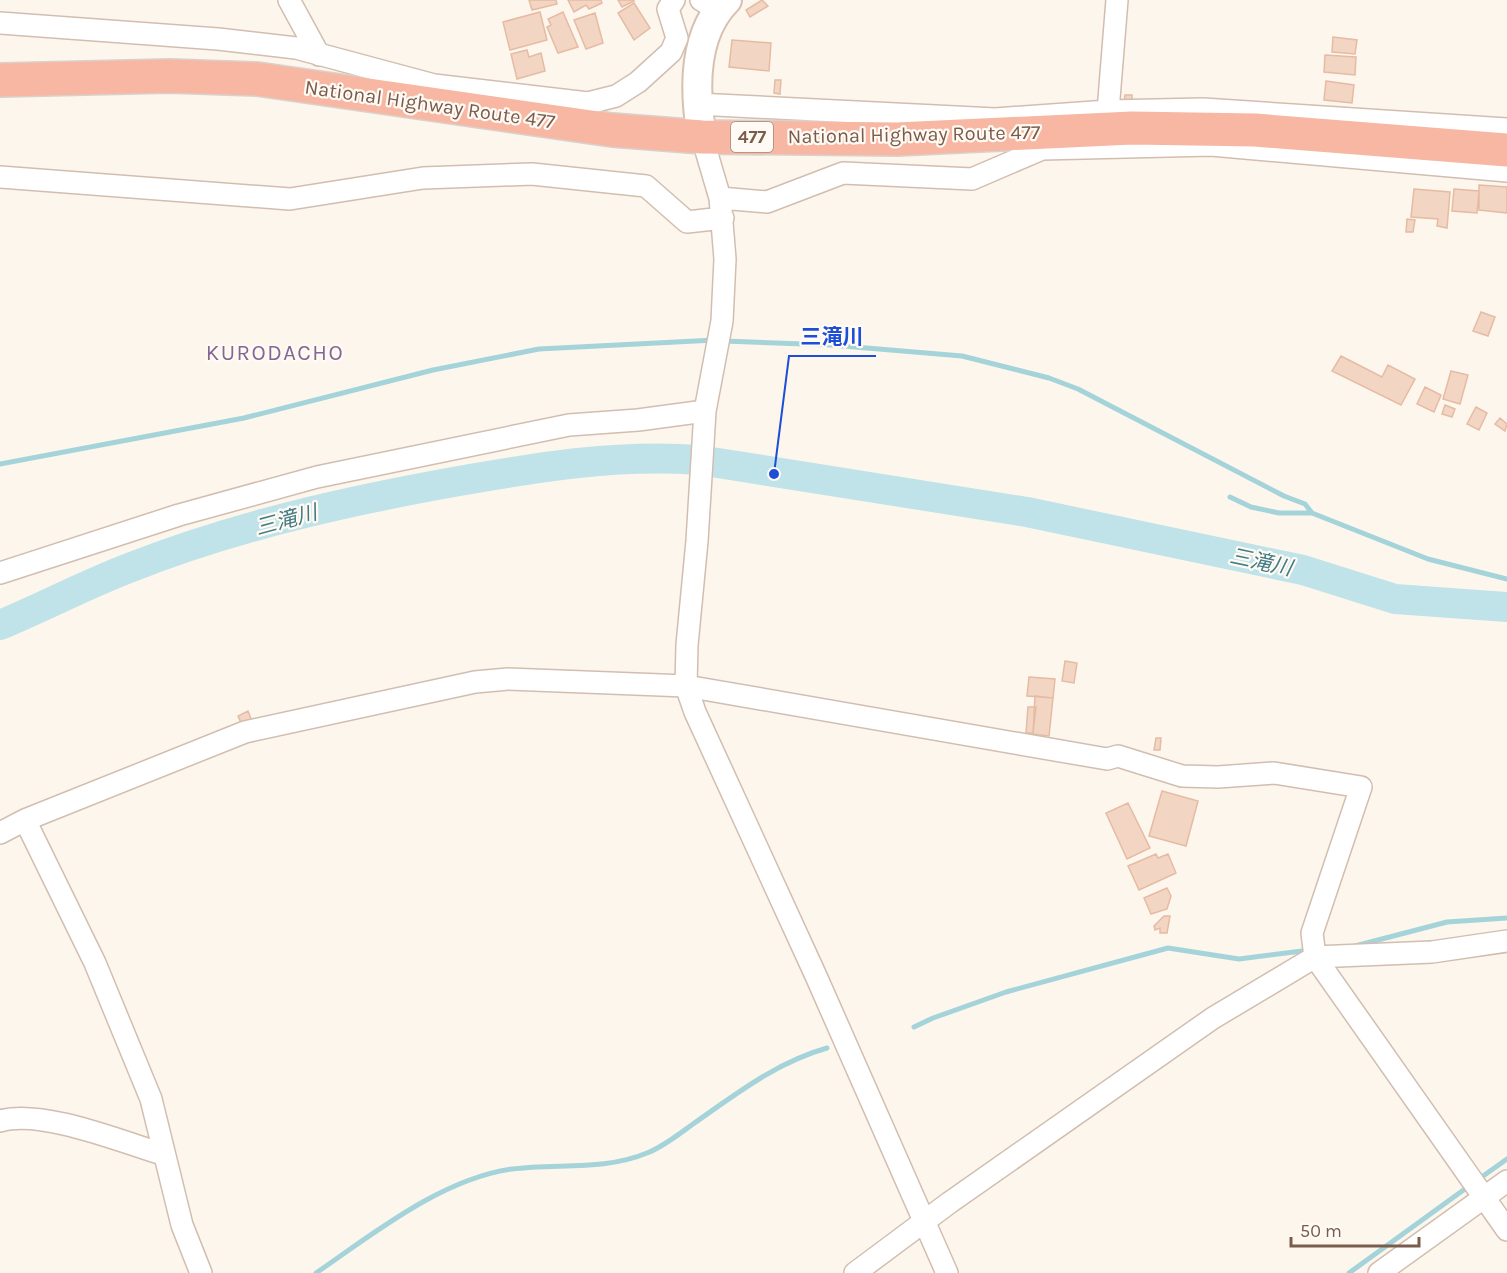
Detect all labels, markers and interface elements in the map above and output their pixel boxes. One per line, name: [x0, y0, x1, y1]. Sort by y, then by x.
street label: National Highway Route 477: [303, 76, 557, 134]
street label: National Highway Route 477: [788, 121, 1041, 148]
road number: 477: [731, 122, 773, 152]
callout: 三滝川: [789, 317, 876, 356]
text: 三滝川: [801, 325, 864, 349]
district label: KURODACHO: [206, 340, 344, 366]
water label: 三滝川: [252, 500, 321, 540]
water label: 三滝川: [1228, 544, 1296, 581]
scale bar: [1291, 1210, 1418, 1248]
text: 50 m: [1300, 1220, 1342, 1242]

